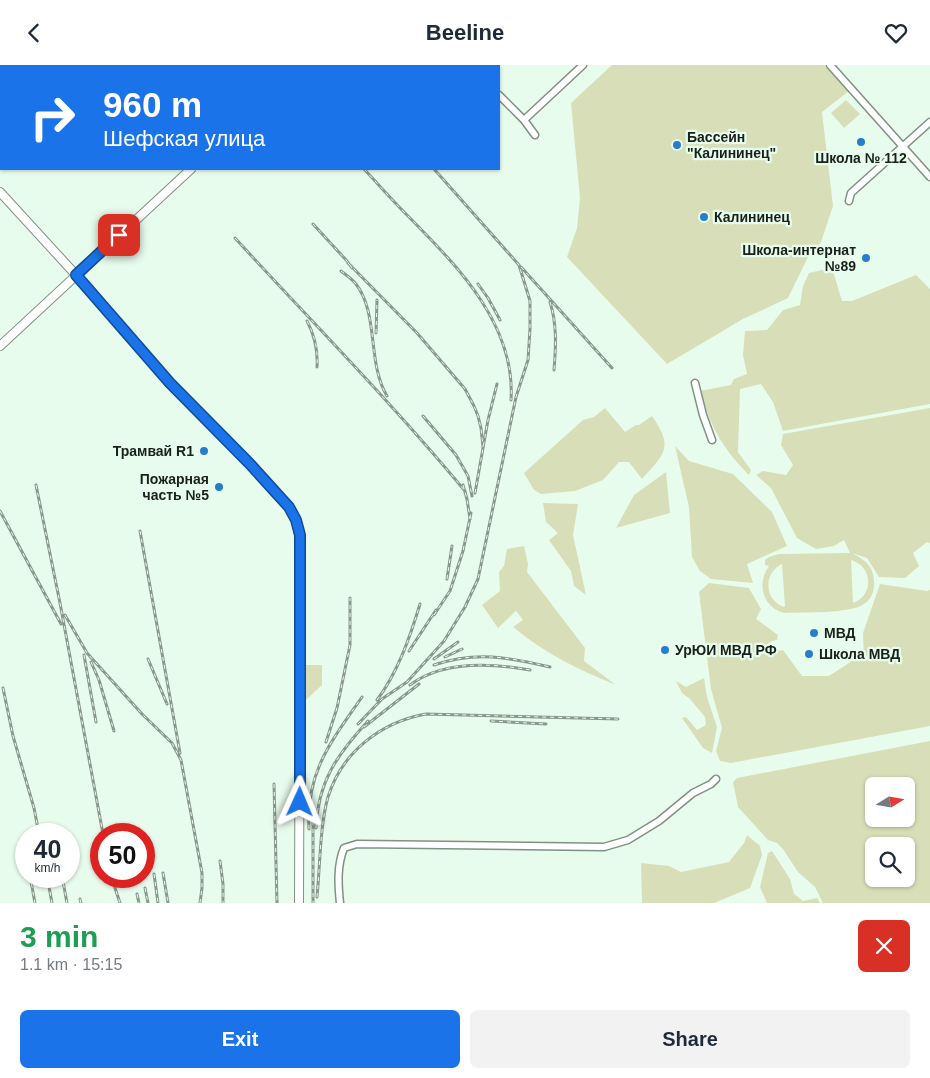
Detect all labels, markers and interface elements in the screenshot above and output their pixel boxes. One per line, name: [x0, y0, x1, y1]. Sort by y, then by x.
icon: back: [20, 19, 48, 47]
icon: heart: [882, 19, 910, 47]
text: Beeline: [426, 20, 504, 45]
icon: right: [20, 85, 85, 150]
text: 960 m: [103, 85, 202, 124]
text: Шефская улица: [103, 126, 265, 151]
place label: Бассейн "Калининец": [687, 129, 776, 161]
marker: Школа № 112: [855, 136, 867, 148]
marker: Бассейн "Калининец": [671, 139, 683, 151]
place label: Школа № 112: [815, 150, 907, 166]
place label: Калининец: [714, 209, 790, 225]
marker: Калининец: [698, 211, 710, 223]
pin: [98, 214, 140, 256]
icon: arrive: [105, 221, 133, 249]
place label: Школа-интернат №89: [742, 242, 856, 274]
marker: Школа-интернат №89: [860, 252, 872, 264]
place label: Трамвай R1: [113, 443, 194, 459]
marker: Трамвай R1: [198, 445, 210, 457]
place label: Пожарная часть №5: [140, 471, 209, 503]
marker: Пожарная часть №5: [213, 481, 225, 493]
place label: МВД: [824, 625, 856, 641]
marker: МВД: [808, 627, 820, 639]
place label: УрЮИ МВД РФ: [675, 642, 777, 658]
marker: УрЮИ МВД РФ: [659, 644, 671, 656]
place label: Школа МВД: [819, 646, 900, 662]
marker: Школа МВД: [803, 648, 815, 660]
position arrow: [273, 775, 325, 827]
north arrow: [865, 777, 915, 827]
map controls: [865, 777, 915, 887]
speed limit sign: 50: [90, 823, 155, 888]
text: 40: [34, 835, 61, 863]
button: search: [865, 837, 915, 887]
text: km/h: [34, 861, 61, 875]
text: 3 min: [20, 920, 98, 953]
button: close: [858, 920, 910, 972]
text: 1.1 km · 15:15: [20, 956, 122, 973]
button: Exit: [20, 1010, 460, 1068]
button: Share: [470, 1010, 910, 1068]

